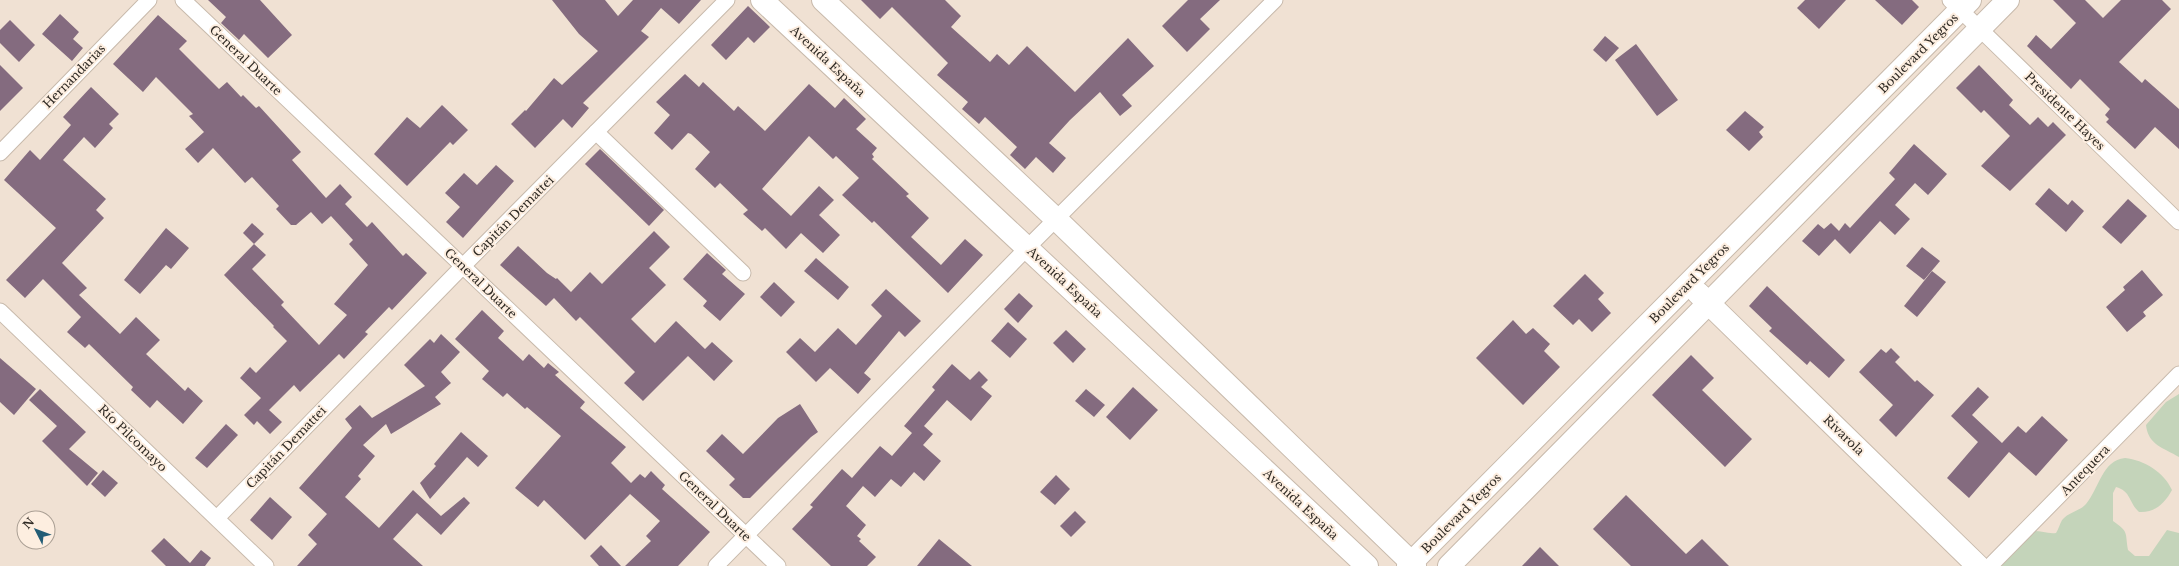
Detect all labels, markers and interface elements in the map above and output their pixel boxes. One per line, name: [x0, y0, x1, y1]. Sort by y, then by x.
street label: Boulevard Yegros: [1875, 10, 1961, 96]
street label: General Duarte: [207, 22, 285, 98]
street label: Avenida España: [787, 22, 869, 100]
street label: Hernandarias: [40, 41, 108, 111]
street label: Presidente Hayes: [2022, 69, 2108, 153]
street label: Capitán Demattei: [469, 172, 557, 260]
street label: Boulevard Yegros: [1646, 240, 1732, 326]
street label: Avenida España: [1024, 243, 1106, 321]
street label: General Duarte: [442, 245, 520, 321]
street label: Río Pilcomayo: [95, 401, 171, 475]
street label: Capitán Demattei: [243, 403, 329, 491]
street label: Rivarola: [1820, 412, 1868, 458]
street label: Antequera: [2057, 441, 2113, 499]
street label: Avenida España: [1260, 465, 1342, 543]
street label: General Duarte: [676, 468, 754, 544]
street label: Boulevard Yegros: [1418, 470, 1504, 556]
north arrow: [16, 510, 56, 550]
text: N: [20, 514, 38, 532]

